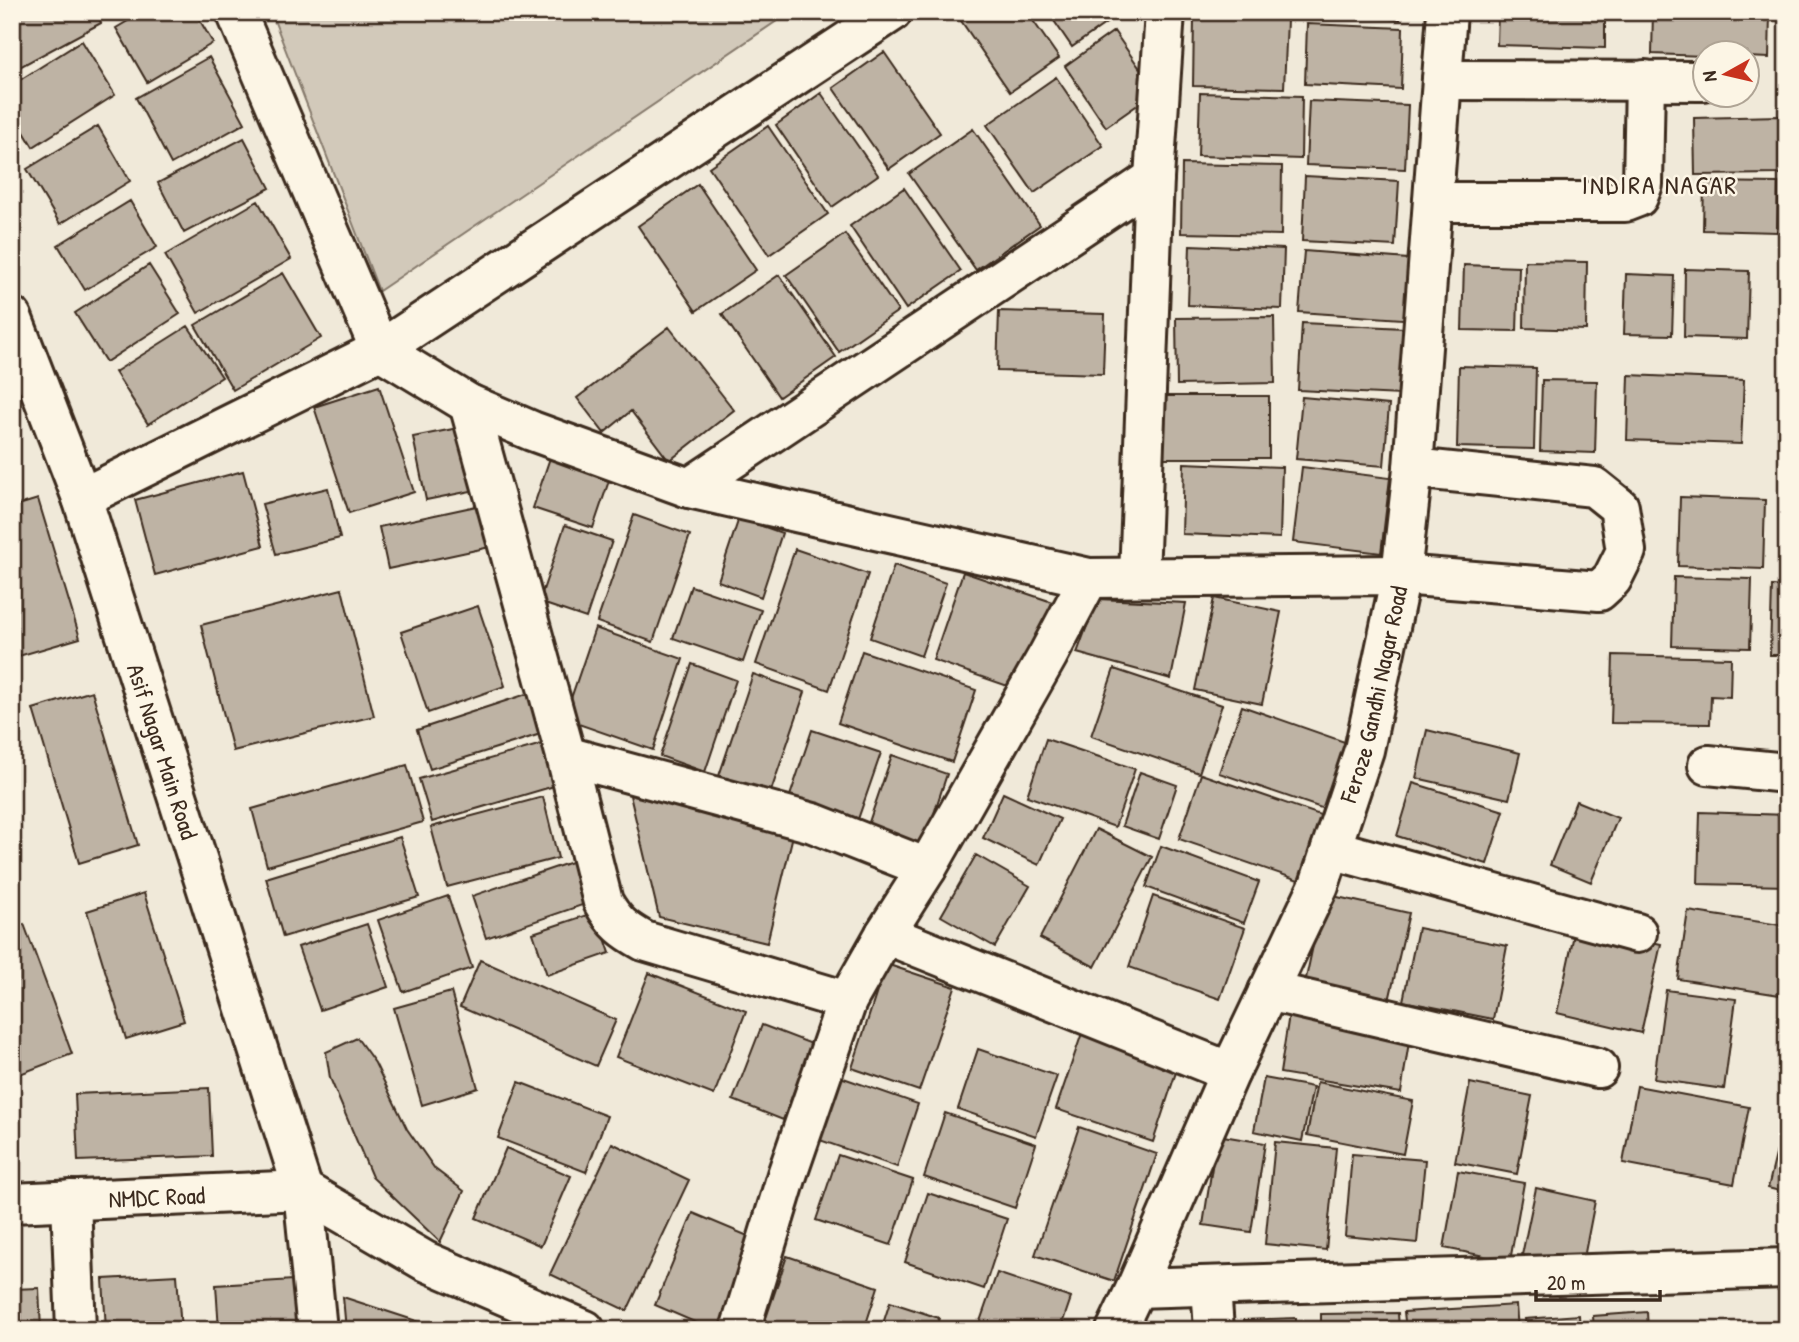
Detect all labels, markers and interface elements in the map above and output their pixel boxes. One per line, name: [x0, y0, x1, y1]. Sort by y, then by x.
north arrow: [1690, 38, 1760, 108]
text: N: [1696, 70, 1723, 83]
district label: INDIRA NAGAR: [1582, 167, 1738, 202]
street label: Feroze Gandhi Nagar Road: [1331, 583, 1414, 807]
street label: Asif Nagar Main Road: [120, 660, 206, 843]
street label: NMDC Road: [108, 1178, 206, 1215]
scale bar: [1536, 1258, 1661, 1302]
text: 20 m: [1547, 1268, 1585, 1297]

